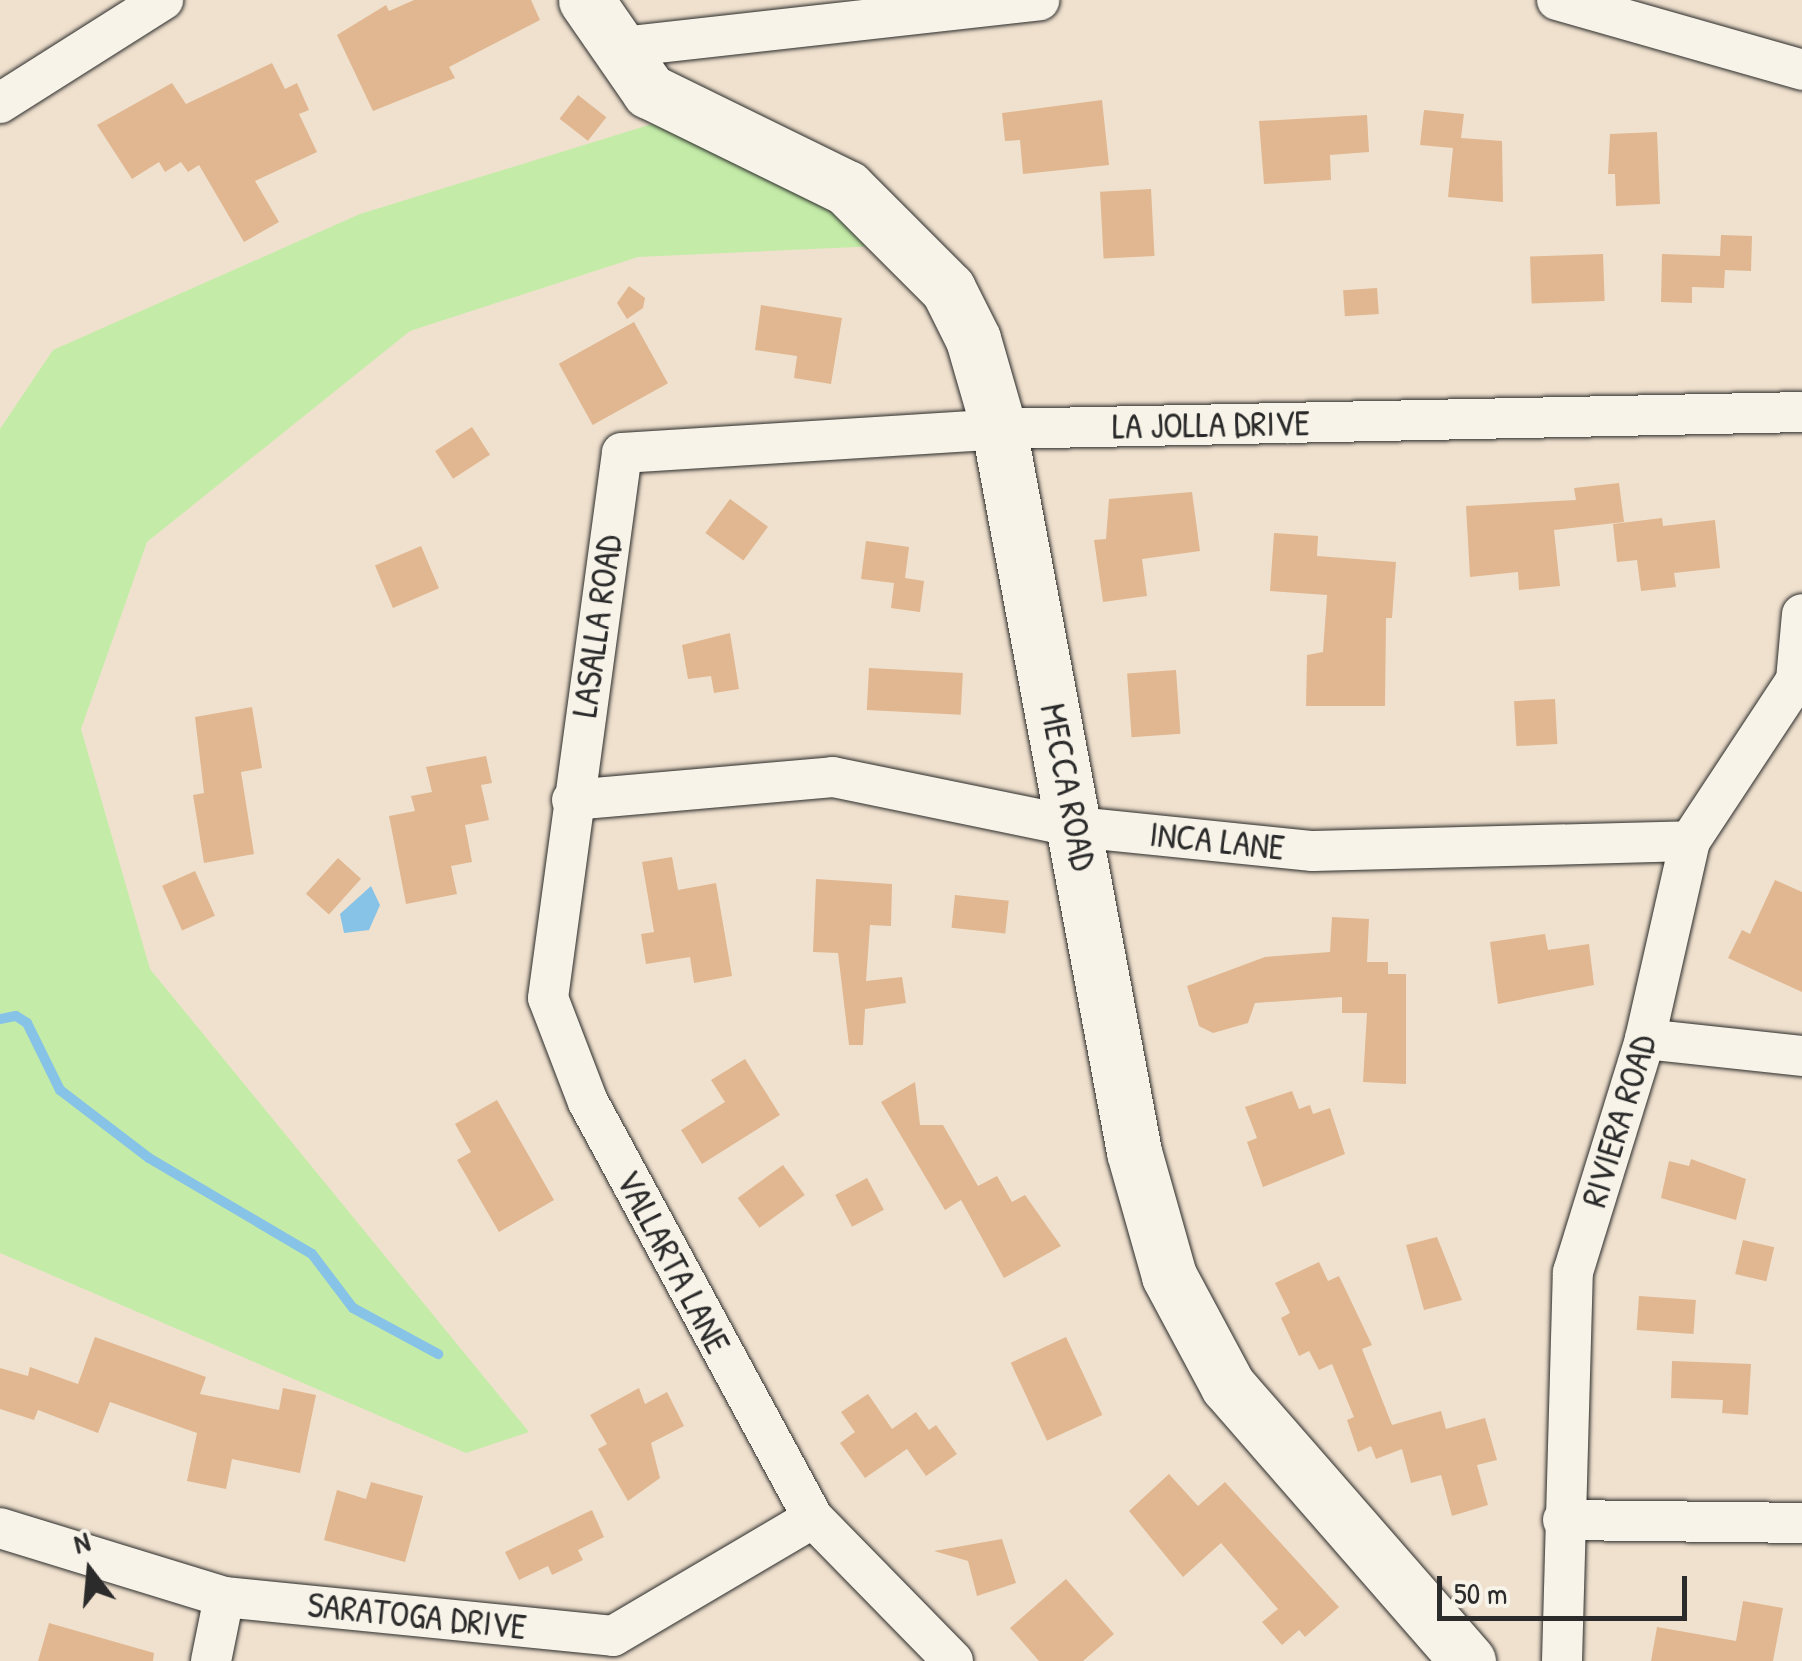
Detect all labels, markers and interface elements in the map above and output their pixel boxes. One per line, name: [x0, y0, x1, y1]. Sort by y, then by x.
street label: LA JOLLA DRIVE: [1112, 402, 1310, 448]
street label: LASALLA ROAD: [563, 532, 631, 720]
street label: MECCA ROAD: [1031, 700, 1105, 874]
street label: INCA LANE: [1148, 813, 1286, 869]
street label: RIVIERA ROAD: [1573, 1030, 1665, 1212]
street label: VALLARTA LANE: [607, 1163, 739, 1361]
north arrow: [40, 1521, 140, 1621]
text: N: [69, 1522, 94, 1562]
scale bar: [1442, 1556, 1692, 1618]
text: 50 m: [1454, 1573, 1507, 1613]
street label: SARATOGA DRIVE: [306, 1584, 528, 1648]

